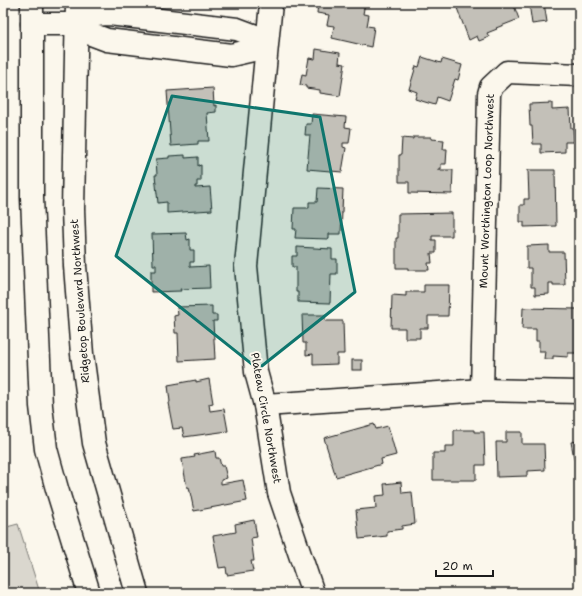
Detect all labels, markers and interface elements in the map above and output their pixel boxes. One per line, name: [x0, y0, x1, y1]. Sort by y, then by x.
street label: Mount Worthington Loop Northwest: [476, 93, 498, 289]
street label: Ridgetop Boulevard Northwest: [67, 218, 93, 383]
street label: Plateau Circle Northwest: [247, 351, 285, 485]
scale bar: [436, 552, 493, 578]
text: 20 m: [442, 558, 473, 574]

